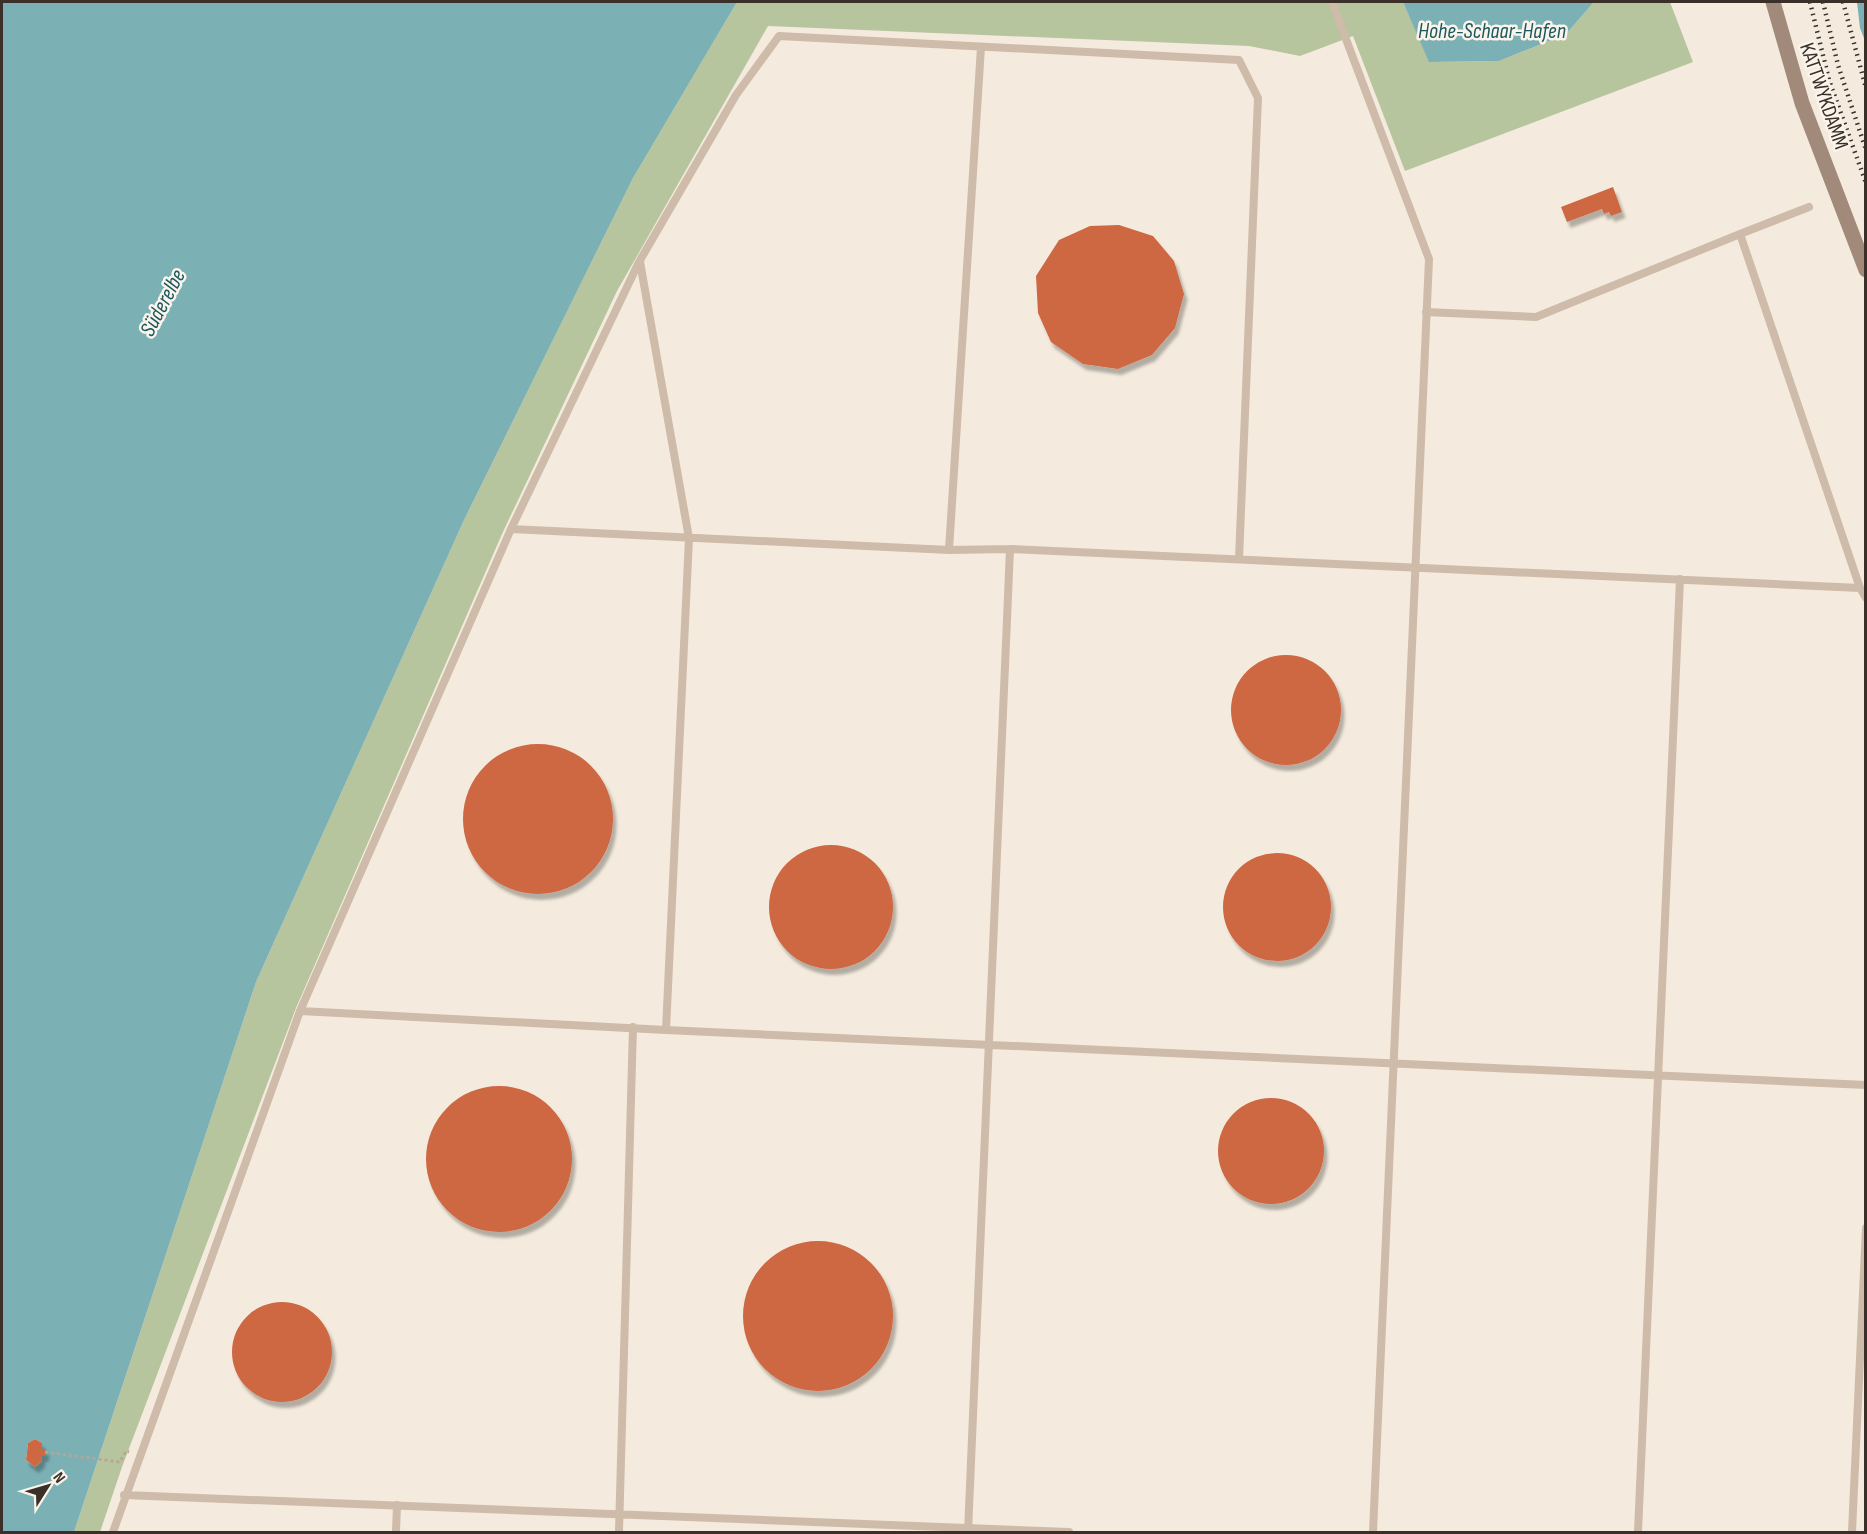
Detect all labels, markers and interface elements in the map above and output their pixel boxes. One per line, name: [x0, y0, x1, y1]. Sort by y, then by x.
water label: Hohe-Schaar-Hafen: [1418, 18, 1566, 45]
street label: KATTWYKDAMM: [1794, 40, 1854, 152]
water label: Süderelbe: [134, 265, 192, 341]
north arrow: [18, 1456, 78, 1516]
text: N: [49, 1469, 69, 1487]

